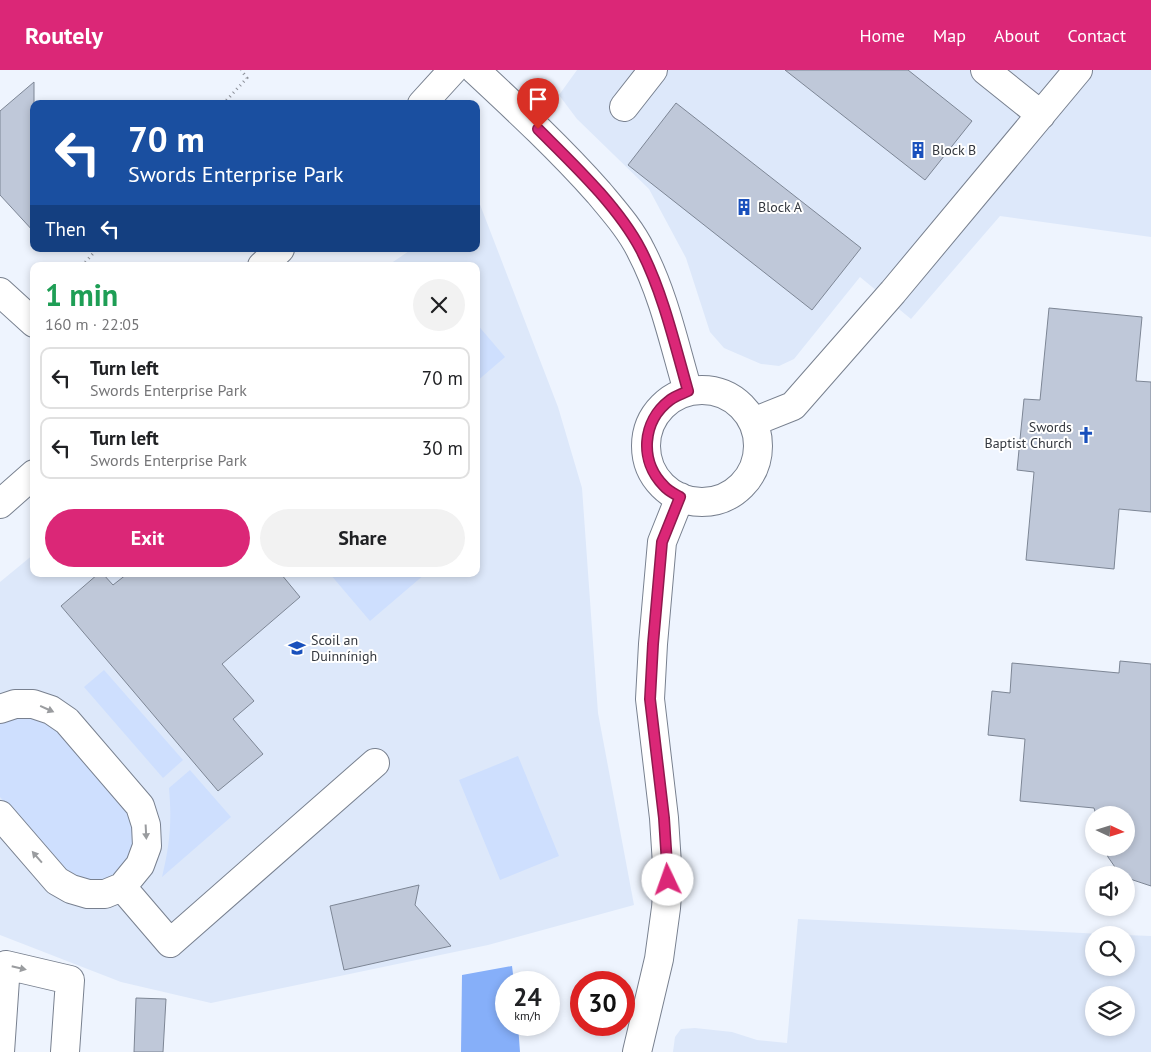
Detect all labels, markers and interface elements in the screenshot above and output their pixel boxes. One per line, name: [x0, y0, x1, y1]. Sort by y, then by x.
text: Routely: [25, 20, 103, 51]
text: Home: [859, 24, 905, 47]
text: Map: [933, 24, 966, 47]
text: About: [994, 24, 1040, 47]
text: Contact: [1068, 24, 1126, 47]
pin: [517, 78, 559, 129]
icon: arrive: [524, 85, 552, 113]
text: 70 m: [128, 116, 205, 162]
icon: left: [45, 120, 110, 185]
building icon: Block B: [908, 140, 928, 160]
place label: Block B: [932, 141, 976, 159]
text: Swords Enterprise Park: [128, 160, 344, 188]
building icon: Block A: [734, 197, 754, 217]
place label: Block A: [758, 198, 803, 216]
icon: left: [96, 215, 124, 243]
text: Then: [45, 217, 86, 241]
text: 1 min: [45, 275, 118, 314]
button: close: [413, 279, 465, 331]
text: 160 m · 22:05: [45, 314, 140, 334]
text: Turn left: [90, 356, 159, 380]
icon: left: [47, 364, 75, 392]
text: 70 m: [422, 366, 463, 390]
text: Swords Enterprise Park: [90, 380, 247, 400]
place label: Swords Baptist Church: [985, 418, 1072, 452]
church icon: Swords Baptist Church: [1076, 425, 1096, 445]
text: Turn left: [90, 426, 159, 450]
icon: left: [47, 434, 75, 462]
text: 30 m: [422, 436, 463, 460]
text: Swords Enterprise Park: [90, 450, 247, 470]
button: Exit: [45, 509, 250, 567]
button: Share: [260, 509, 465, 567]
place label: Scoil an Duinnínigh: [311, 631, 377, 665]
school or university icon: Scoil an Duinnínigh: [287, 638, 307, 658]
one-way arrow: [40, 706, 54, 714]
north arrow: [1085, 806, 1135, 856]
map controls: [1085, 806, 1135, 1036]
one-way arrow: [143, 824, 151, 840]
one-way arrow: [31, 851, 43, 863]
position arrow: [641, 853, 693, 905]
button: sound: [1085, 866, 1135, 916]
button: search: [1085, 926, 1135, 976]
one-way arrow: [12, 964, 27, 972]
speed limit sign: 30: [570, 971, 635, 1036]
text: 24: [513, 981, 542, 1013]
button: layers: [1085, 986, 1135, 1036]
text: km/h: [514, 1008, 541, 1023]

